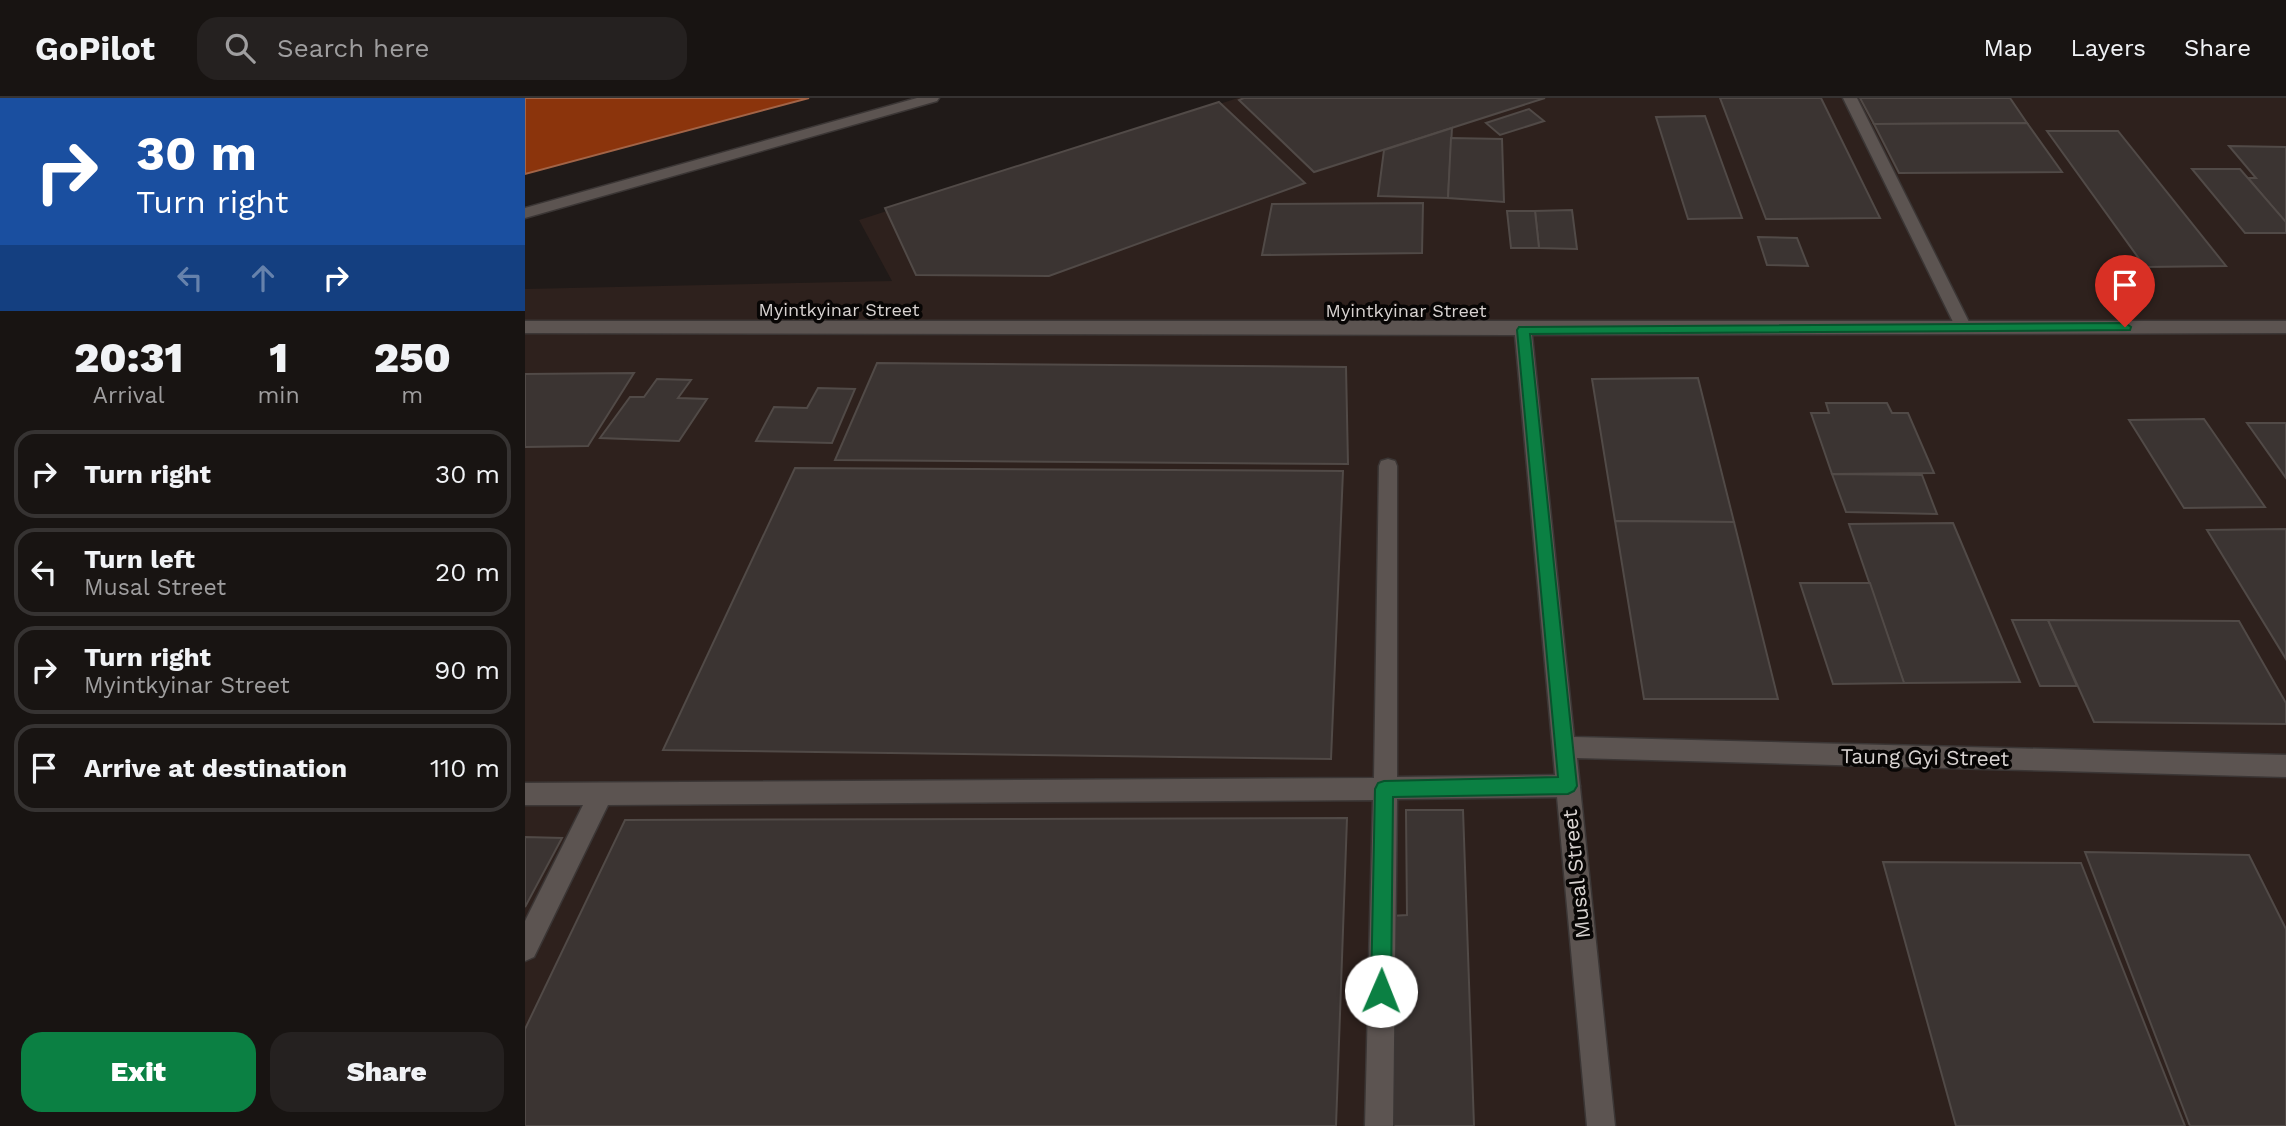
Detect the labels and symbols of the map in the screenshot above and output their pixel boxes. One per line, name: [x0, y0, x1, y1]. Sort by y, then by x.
pin: [2095, 255, 2155, 327]
street label: Myintkyinar Street: [759, 299, 920, 320]
street label: Myintkyinar Street: [1326, 300, 1487, 321]
street label: Taung Gyi Street: [1840, 743, 2010, 771]
street label: Musal Street: [1557, 808, 1595, 940]
position arrow: [1344, 954, 1418, 1028]

